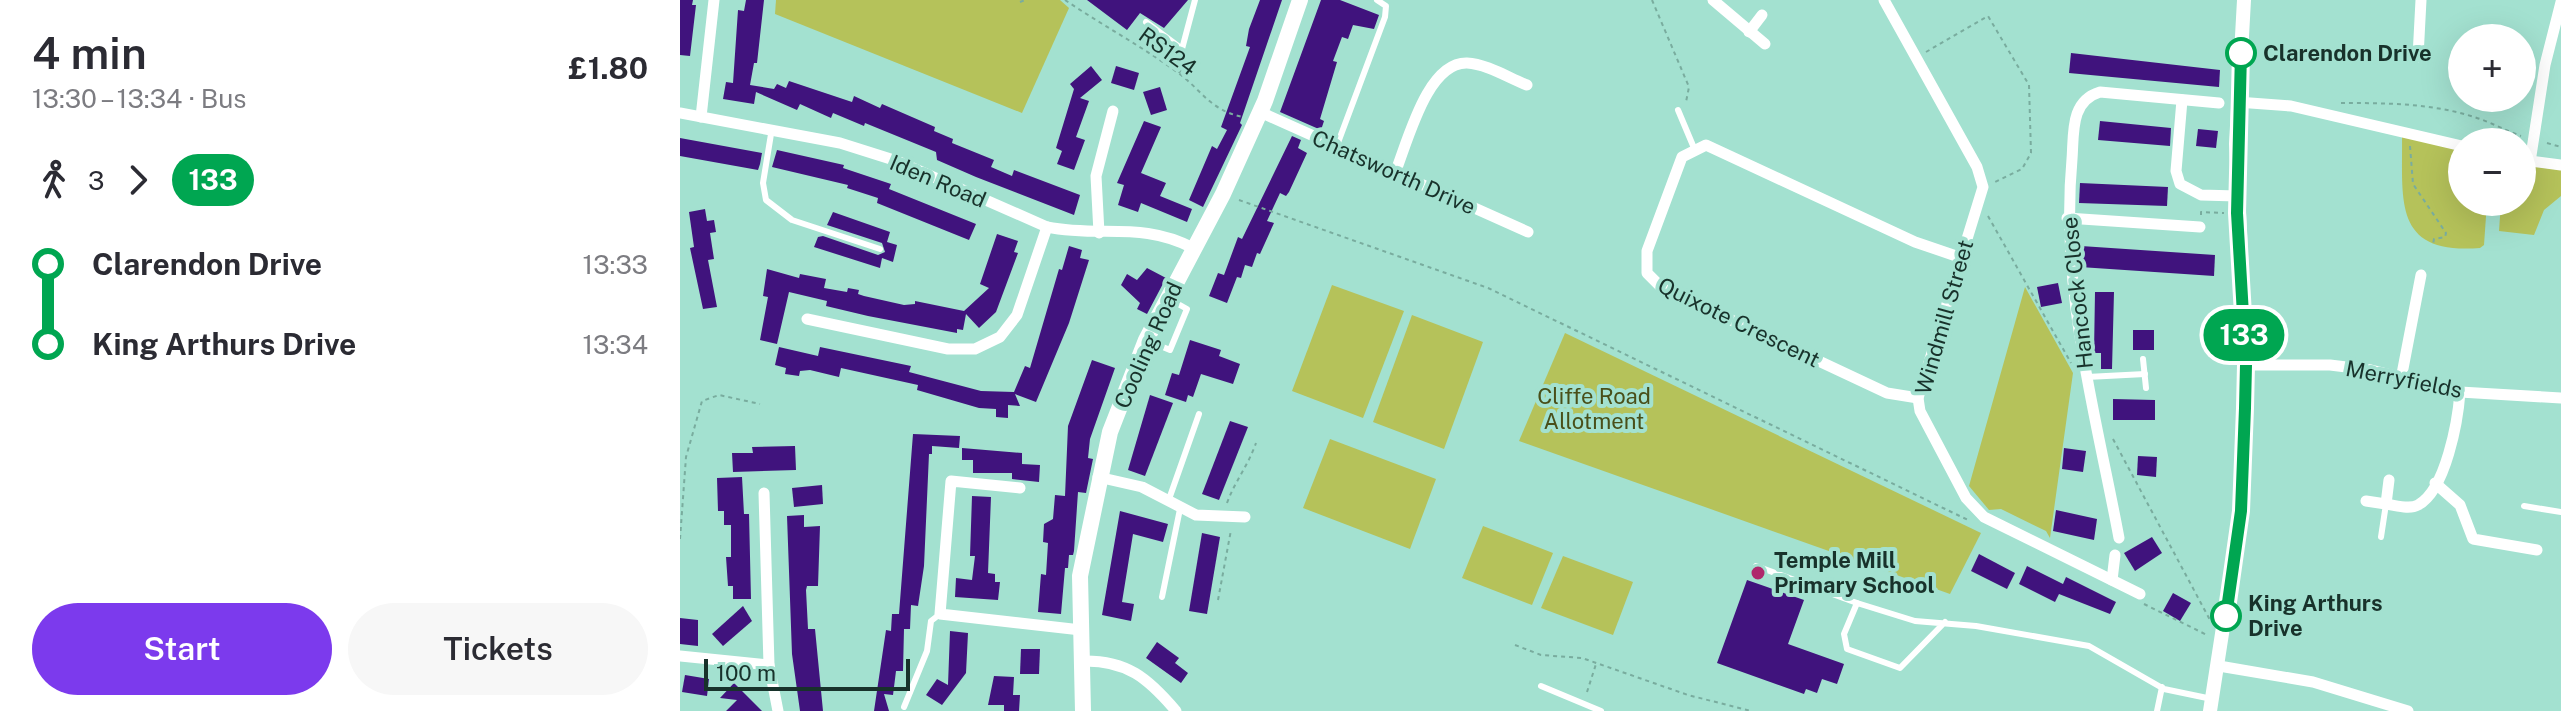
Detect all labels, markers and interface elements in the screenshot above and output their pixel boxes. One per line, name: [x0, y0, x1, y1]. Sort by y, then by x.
street label: RS124: [1134, 21, 1202, 81]
map controls: [2448, 24, 2536, 216]
button: +: [2448, 24, 2536, 112]
text: 4 min: [32, 27, 147, 79]
marker: Clarendon Drive: [2226, 38, 2256, 68]
place label: Clarendon Drive: [2263, 40, 2432, 66]
text: £1.80: [568, 50, 648, 86]
text: 13:30 – 13:34 · Bus: [32, 83, 246, 114]
street label: Chatsworth Drive: [1308, 124, 1480, 220]
button: −: [2448, 128, 2536, 216]
street label: Iden Road: [886, 149, 990, 213]
icon: walk: [32, 158, 76, 202]
icon: forward: [116, 158, 160, 202]
text: 133: [188, 163, 238, 196]
text: 3: [88, 165, 104, 196]
street label: Hancock Close: [2056, 216, 2098, 370]
street label: Windmill Street: [1909, 237, 1979, 397]
text: Clarendon Drive: [92, 246, 322, 282]
text: 13:33: [583, 249, 648, 280]
street label: Quixote Crescent: [1654, 272, 1824, 372]
street label: Cooling Road: [1108, 278, 1188, 412]
line badge: 133: [2198, 309, 2290, 361]
text: 133: [2219, 318, 2269, 351]
text: King Arthurs Drive: [92, 326, 356, 362]
text: 13:34: [582, 329, 648, 360]
street label: Merryfields: [2344, 355, 2464, 403]
park label: Cliffe Road Allotment: [1537, 383, 1651, 434]
place label: Temple Mill Primary School: [1774, 547, 1935, 598]
marker: Temple Mill Primary School: [1749, 564, 1767, 582]
place label: King Arthurs Drive: [2248, 590, 2382, 641]
marker: King Arthurs Drive: [2211, 601, 2241, 631]
button: Start: [32, 603, 332, 695]
button: Tickets: [348, 603, 648, 695]
scale bar: [704, 655, 910, 691]
text: 100 m: [716, 660, 776, 686]

